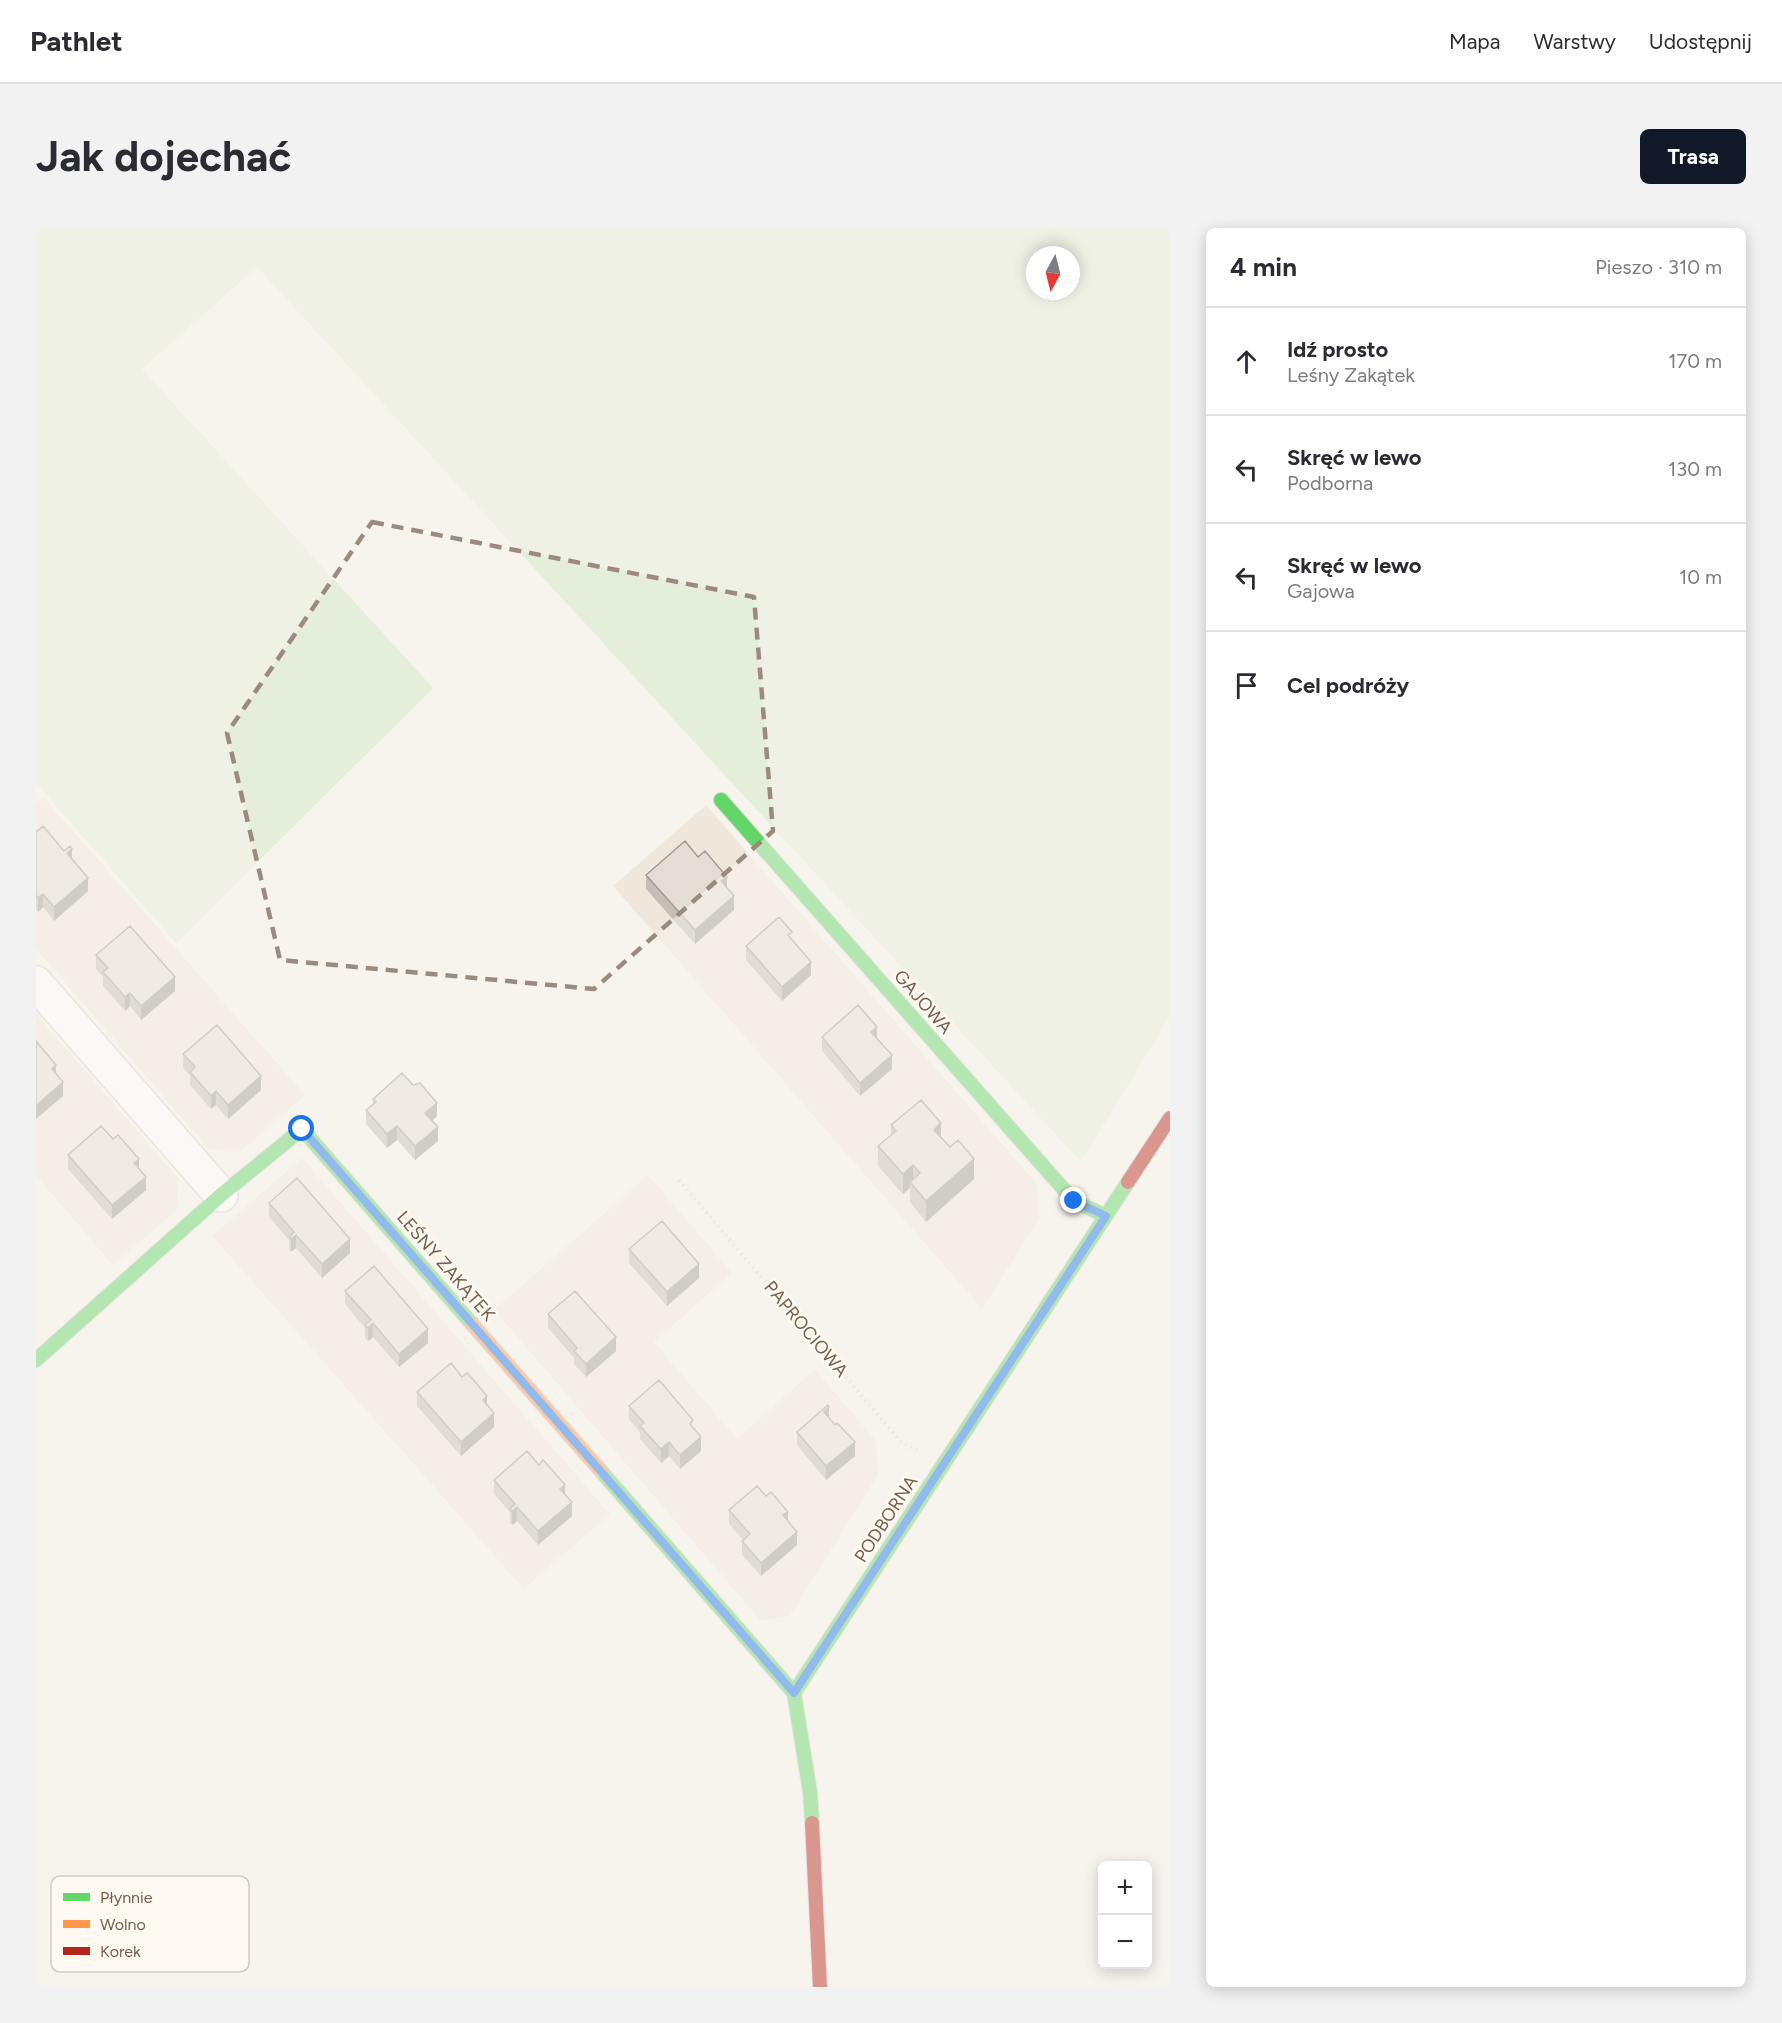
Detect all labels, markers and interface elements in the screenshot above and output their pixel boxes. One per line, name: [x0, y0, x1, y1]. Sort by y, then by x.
text: Pathlet: [30, 24, 122, 58]
text: Mapa: [1449, 29, 1500, 54]
text: Warstwy: [1533, 29, 1616, 54]
text: Udostępnij: [1649, 29, 1752, 54]
button: Trasa: [1640, 129, 1746, 184]
text: Jak dojechać: [36, 131, 291, 182]
north arrow: [1026, 246, 1080, 300]
text: 4 min: [1230, 251, 1297, 283]
text: Pieszo · 310 m: [1595, 255, 1722, 279]
text: Idź prosto: [1287, 336, 1388, 363]
icon: ahead: [1230, 345, 1263, 378]
text: 170 m: [1668, 349, 1722, 373]
text: Leśny Zakątek: [1287, 363, 1415, 387]
text: Skręć w lewo: [1287, 444, 1422, 471]
icon: left: [1230, 453, 1263, 486]
text: 130 m: [1668, 457, 1722, 481]
text: Podborna: [1287, 471, 1373, 495]
text: Skręć w lewo: [1287, 552, 1422, 579]
icon: left: [1230, 561, 1263, 594]
text: 10 m: [1679, 565, 1722, 589]
text: Gajowa: [1287, 579, 1355, 603]
icon: arrive: [1230, 669, 1263, 702]
text: Cel podróży: [1287, 672, 1409, 699]
street label: GAJOWA: [889, 965, 957, 1039]
route start: [288, 1115, 314, 1141]
route end: [1060, 1187, 1086, 1213]
street label: LEŚNY ZAKĄTEK: [392, 1206, 500, 1326]
street label: PAPROCIOWA: [759, 1276, 853, 1382]
street label: PODBORNA: [850, 1471, 922, 1567]
map controls: [1098, 1861, 1152, 1969]
button: +: [1098, 1861, 1152, 1915]
legend: [51, 1876, 249, 1972]
text: Płynnie: [100, 1888, 153, 1907]
text: Wolno: [100, 1915, 146, 1934]
button: −: [1098, 1915, 1152, 1969]
text: Korek: [100, 1942, 141, 1961]

